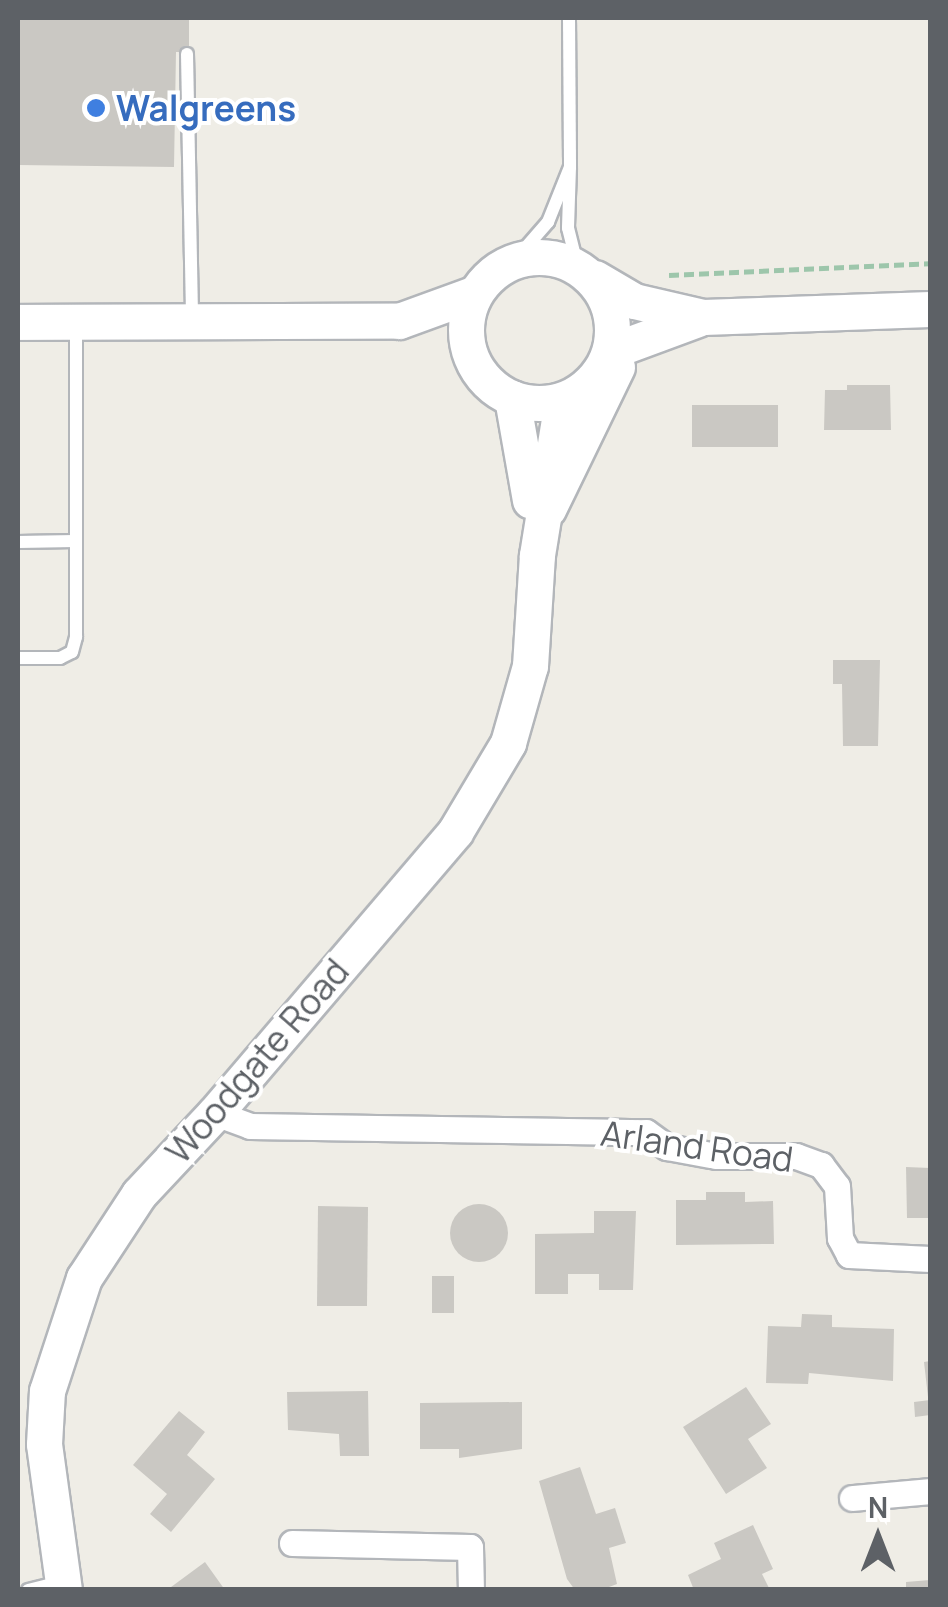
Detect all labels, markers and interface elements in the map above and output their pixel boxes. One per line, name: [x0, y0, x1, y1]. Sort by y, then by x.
place label: Walgreens: [116, 87, 296, 129]
marker: Walgreens: [85, 97, 107, 119]
street label: Woodgate Road: [157, 950, 357, 1172]
street label: Arland Road: [598, 1112, 796, 1180]
north arrow: [828, 1487, 928, 1587]
text: N: [868, 1488, 888, 1526]

